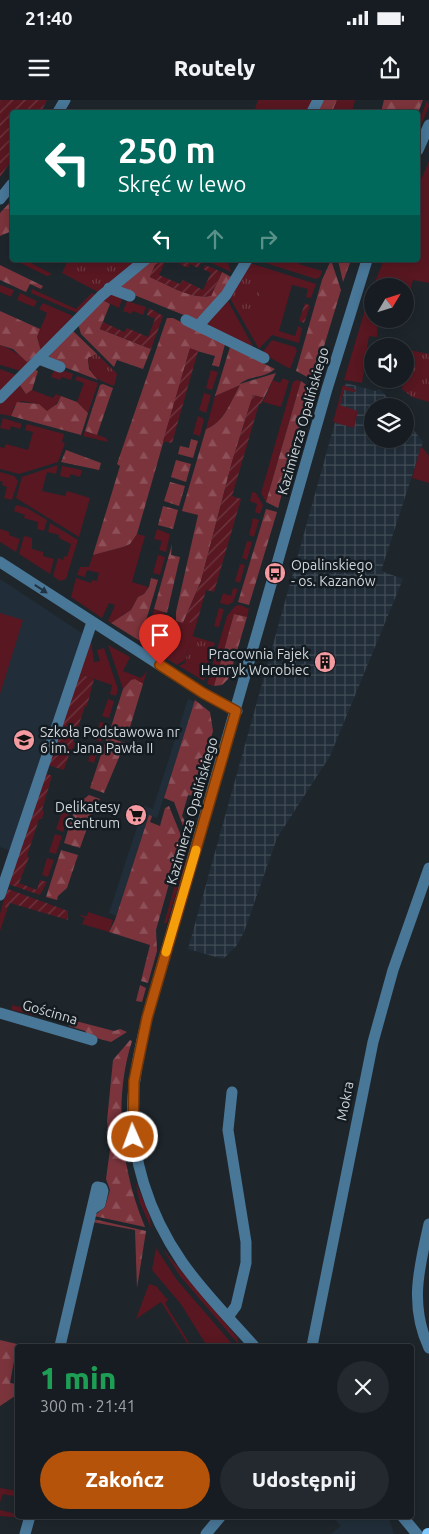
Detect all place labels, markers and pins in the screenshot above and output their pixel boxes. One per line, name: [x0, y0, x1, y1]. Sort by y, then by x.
place label: Opalinskiego - os. Kazanów: [291, 557, 376, 589]
bus stop icon: Opalinskiego - os. Kazanów: [263, 561, 287, 585]
pin: [139, 614, 181, 665]
place label: Pracownia Fajek Henryk Worobiec: [201, 646, 309, 678]
building icon: Pracownia Fajek Henryk Worobiec: [313, 650, 337, 674]
place label: Szkoła Podstawowa nr 6 im. Jana Pawła II: [40, 724, 181, 756]
school or university icon: Szkoła Podstawowa nr 6 im. Jana Pawła II: [12, 728, 36, 752]
place label: Delikatesy Centrum: [55, 799, 120, 831]
supermarket icon: Delikatesy Centrum: [124, 803, 148, 827]

